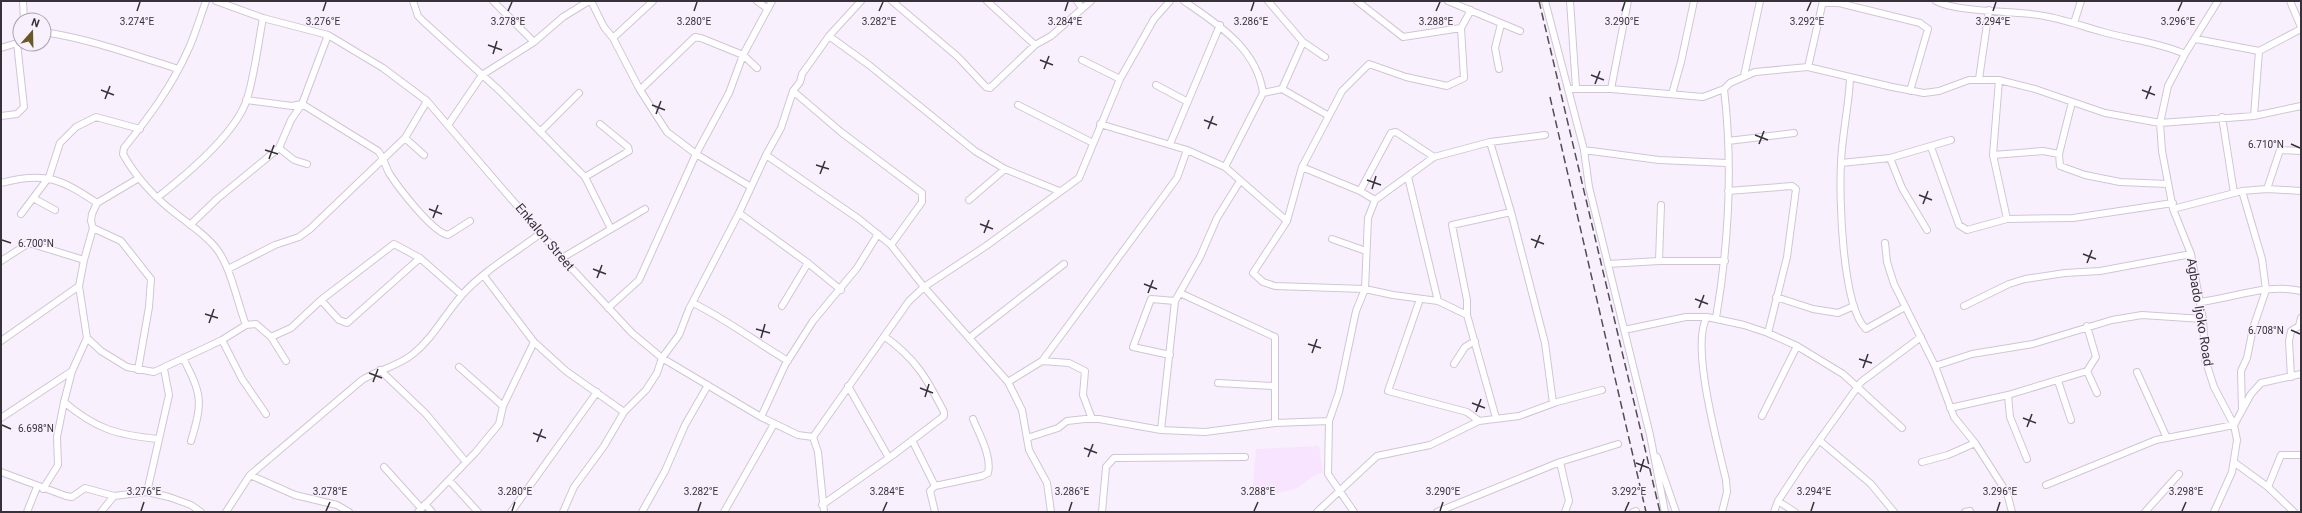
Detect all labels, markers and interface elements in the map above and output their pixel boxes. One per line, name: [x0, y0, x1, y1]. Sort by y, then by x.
north arrow: [12, 12, 52, 52]
text: N: [29, 16, 41, 31]
text: 3.274°E: [120, 16, 155, 27]
text: 3.276°E: [306, 16, 341, 27]
text: 3.278°E: [491, 16, 526, 27]
text: 3.280°E: [677, 16, 712, 27]
text: 3.282°E: [862, 16, 897, 27]
text: 3.284°E: [1048, 16, 1083, 27]
text: 3.286°E: [1234, 16, 1269, 27]
text: 3.288°E: [1419, 16, 1454, 27]
text: 3.290°E: [1605, 16, 1640, 27]
text: 3.292°E: [1790, 16, 1825, 27]
text: 3.294°E: [1976, 16, 2011, 27]
text: 3.296°E: [2161, 16, 2196, 27]
text: 6.710°N: [2248, 139, 2284, 150]
street label: Enkalon Street: [512, 200, 578, 274]
text: 6.700°N: [18, 238, 54, 249]
street label: Agbado Ijoko Road: [2184, 257, 2216, 367]
text: 6.708°N: [2248, 325, 2284, 336]
text: 6.698°N: [18, 423, 54, 434]
text: 3.276°E: [127, 486, 162, 497]
text: 3.278°E: [313, 486, 348, 497]
text: 3.280°E: [498, 486, 533, 497]
text: 3.282°E: [684, 486, 719, 497]
text: 3.284°E: [870, 486, 905, 497]
text: 3.286°E: [1055, 486, 1090, 497]
text: 3.288°E: [1241, 486, 1276, 497]
text: 3.290°E: [1426, 486, 1461, 497]
text: 3.292°E: [1612, 486, 1647, 497]
text: 3.294°E: [1797, 486, 1832, 497]
text: 3.296°E: [1983, 486, 2018, 497]
text: 3.298°E: [2169, 486, 2204, 497]

